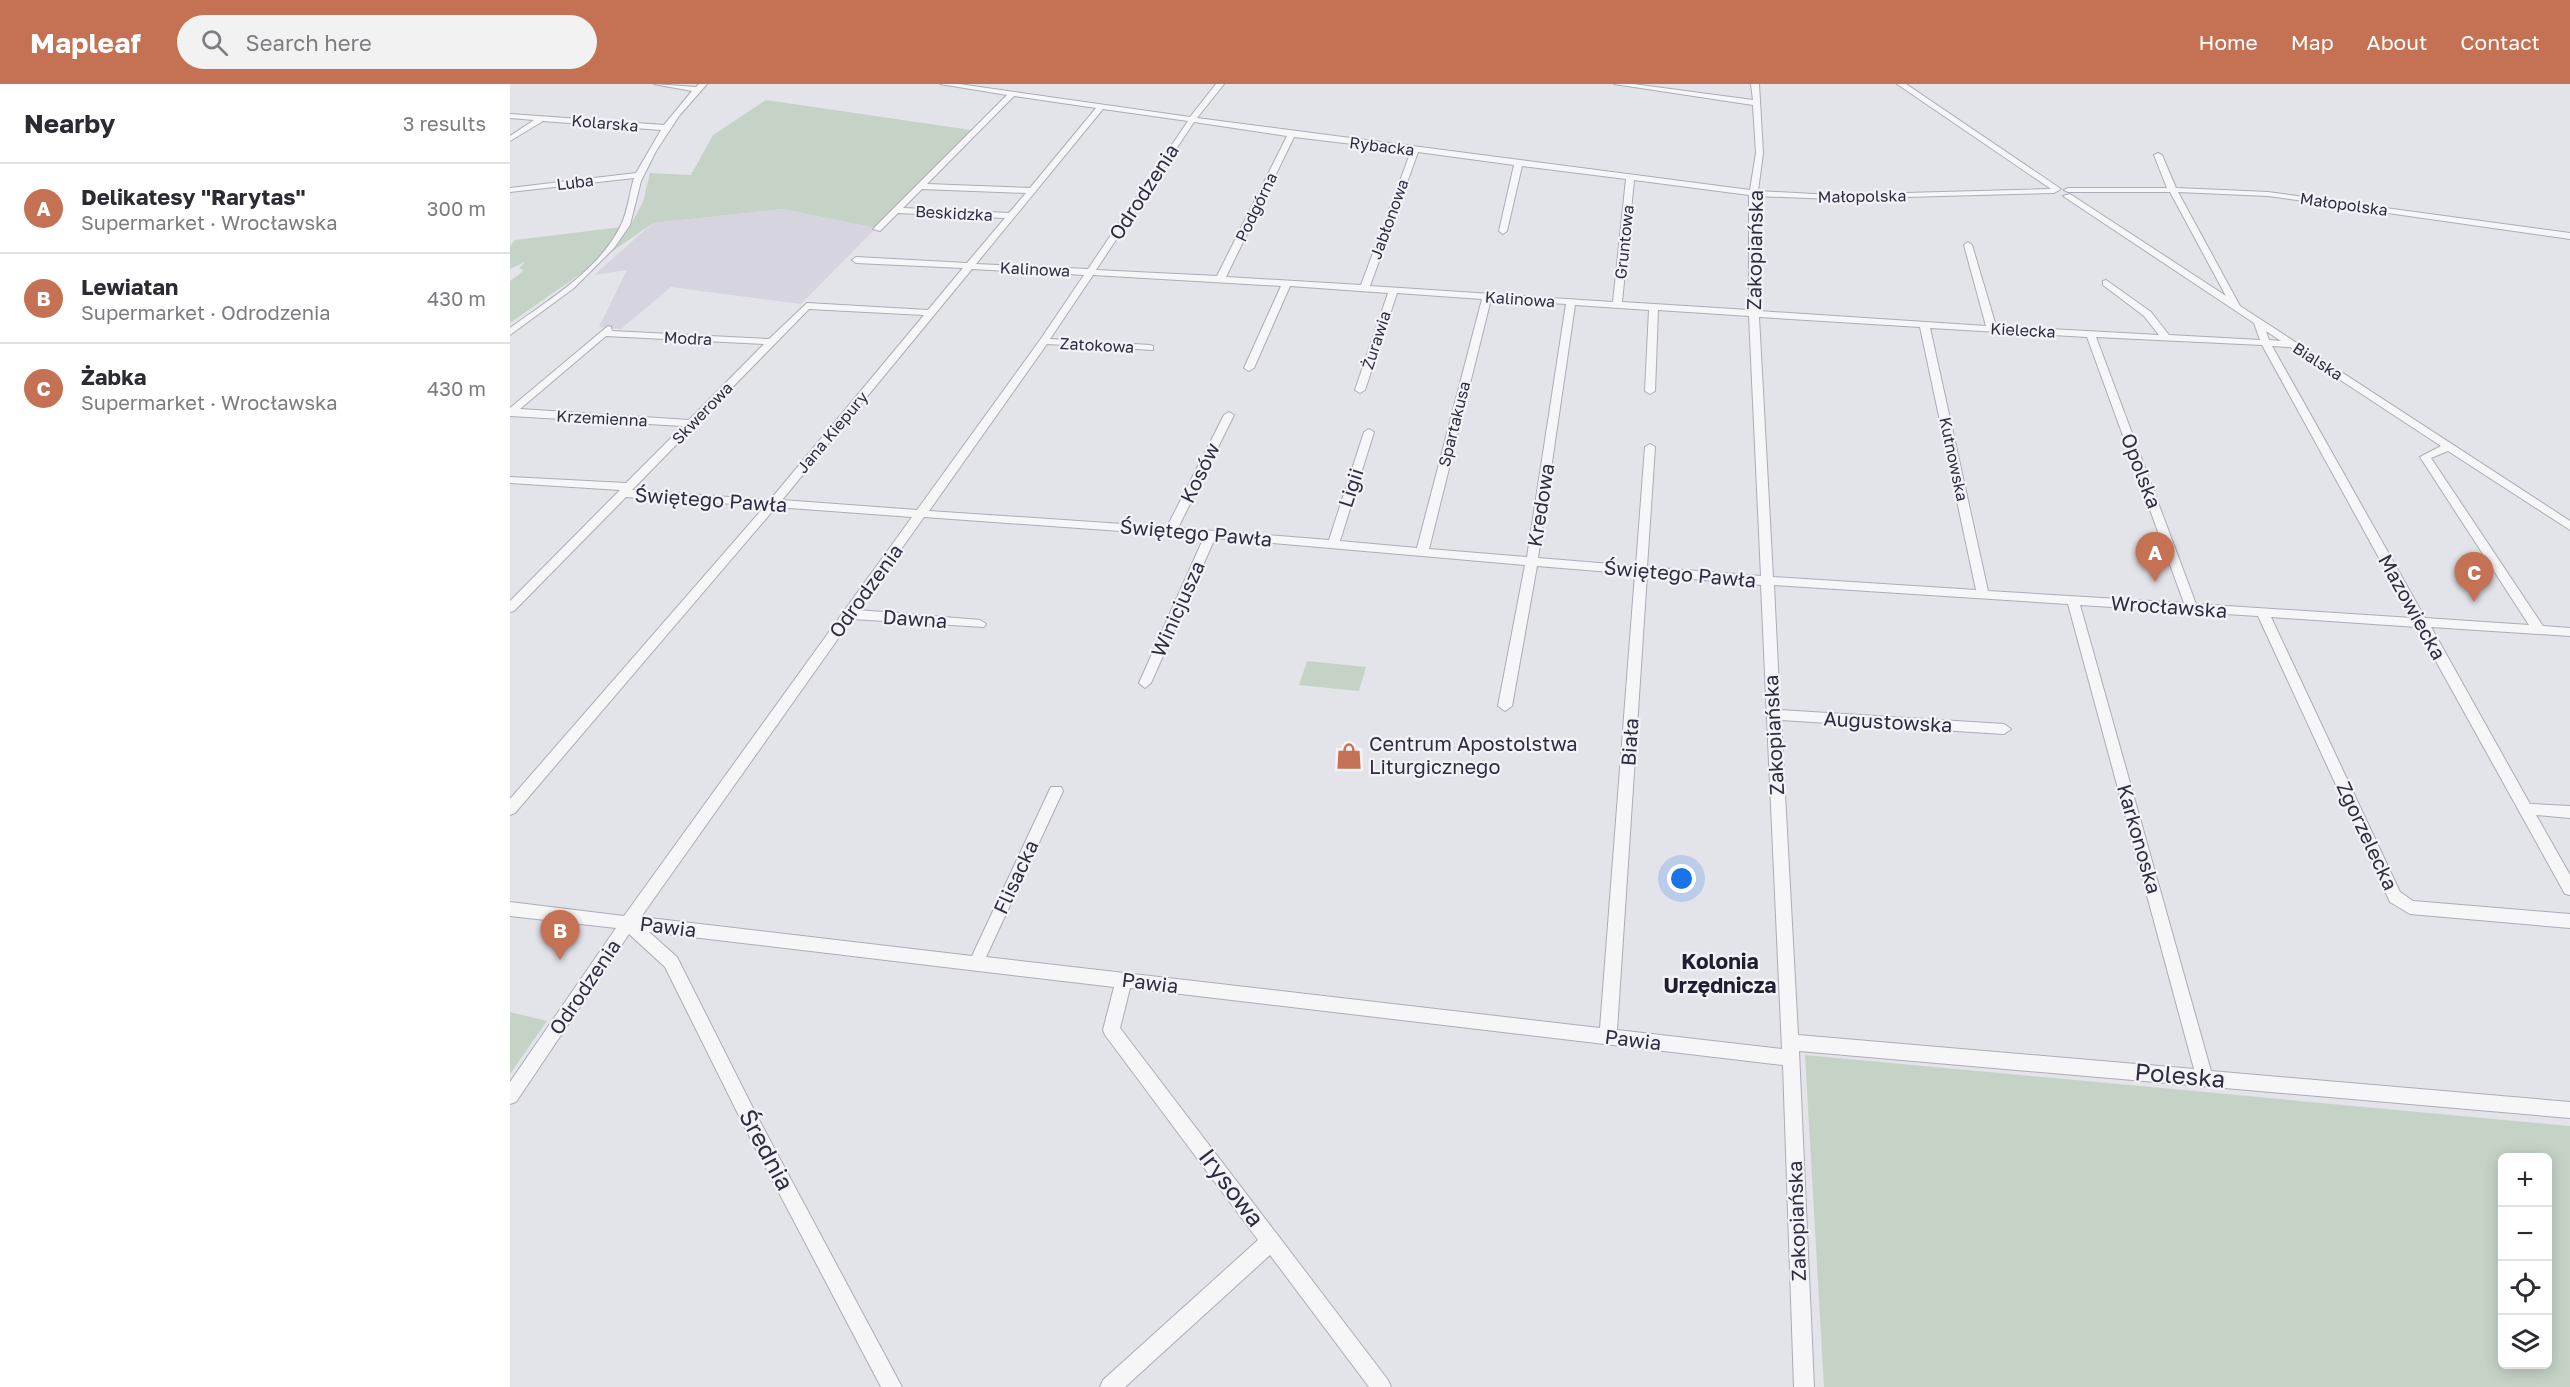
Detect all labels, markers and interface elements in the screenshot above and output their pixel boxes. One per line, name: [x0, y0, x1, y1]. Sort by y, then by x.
search box: [177, 15, 597, 69]
text: Mapleaf: [30, 26, 141, 59]
icon: search: [198, 26, 231, 59]
text: Search here: [246, 29, 372, 56]
text: Home: [2198, 29, 2258, 55]
text: Map: [2291, 29, 2334, 55]
text: About: [2367, 29, 2427, 55]
text: Contact: [2460, 29, 2540, 55]
text: Nearby: [24, 108, 115, 139]
street label: Kolarska: [571, 110, 639, 136]
text: 3 results: [403, 111, 486, 135]
street label: Rybacka: [1348, 132, 1416, 160]
street label: Odrodzenia: [1103, 139, 1183, 244]
street label: Podgórna: [1231, 169, 1281, 245]
street label: Luba: [555, 170, 595, 194]
street label: Jabłonowa: [1365, 176, 1413, 262]
text: Delikatesy "Rarytas": [81, 183, 306, 210]
street label: Małopolska: [1818, 185, 1906, 207]
street label: Małopolska: [2299, 188, 2389, 220]
street label: Zakopiańska: [1741, 190, 1767, 310]
text: A: [36, 196, 51, 220]
text: 300 m: [427, 196, 486, 220]
street label: Beskidzka: [915, 201, 993, 225]
street label: Gruntowa: [1610, 204, 1638, 280]
text: Supermarket · Wrocławska: [81, 210, 338, 234]
street label: Kalinowa: [999, 257, 1071, 281]
text: Lewiatan: [81, 273, 178, 300]
text: B: [36, 286, 51, 310]
text: 430 m: [427, 286, 486, 310]
street label: Kalinowa: [1484, 287, 1556, 311]
text: Supermarket · Odrodzenia: [81, 300, 331, 324]
street label: Żurawia: [1357, 308, 1395, 372]
street label: Kielecka: [1990, 318, 2056, 342]
street label: Modra: [663, 327, 713, 349]
street label: Zatokowa: [1059, 333, 1135, 357]
street label: Bialska: [2289, 337, 2347, 385]
text: Żabka: [81, 363, 146, 390]
text: C: [36, 376, 51, 400]
text: 430 m: [427, 376, 486, 400]
street label: Skwerowa: [667, 378, 737, 448]
street label: Spartakusa: [1434, 379, 1474, 469]
street label: Jana Kiepury: [792, 387, 872, 477]
text: Supermarket · Wrocławska: [81, 390, 338, 414]
street label: Krzemienna: [556, 406, 648, 430]
street label: Kutnowska: [1935, 415, 1973, 503]
street label: Opolska: [2117, 430, 2167, 512]
street label: Kosów: [1174, 439, 1224, 507]
street label: Kredowa: [1522, 461, 1558, 548]
street label: Ligii: [1332, 465, 1368, 510]
street label: Świętego Pawła: [634, 482, 788, 516]
street label: Świętego Pawła: [1119, 513, 1273, 551]
pin: A: [2136, 532, 2174, 582]
street label: Odrodzenia: [823, 539, 907, 642]
street label: Mazowiecka: [2374, 550, 2452, 663]
pin: C: [2454, 552, 2494, 602]
street label: Świętego Pawła: [1603, 554, 1757, 592]
street label: Winicjusza: [1145, 557, 1209, 660]
street label: Wrocławska: [2110, 590, 2228, 622]
street label: Dawna: [882, 604, 948, 632]
street label: Zakopiańska: [1758, 674, 1788, 796]
street label: Augustowska: [1823, 706, 1953, 736]
street label: Biała: [1615, 717, 1643, 767]
place label: Centrum Apostolstwa Liturgicznego: [1369, 731, 1578, 778]
shop icon: Centrum Apostolstwa Liturgicznego: [1334, 741, 1364, 771]
street label: Zgorzelecka: [2332, 778, 2403, 894]
street label: Karkonoska: [2113, 781, 2167, 896]
street label: Flisacka: [988, 836, 1043, 917]
your location: [1667, 864, 1696, 893]
pin: B: [541, 910, 580, 960]
street label: Pawia: [638, 911, 698, 941]
street label: Odrodzenia: [544, 934, 625, 1039]
district label: Kolonia Urzędnicza: [1663, 948, 1777, 998]
street label: Pawia: [1120, 967, 1180, 997]
street label: Pawia: [1603, 1024, 1663, 1054]
street label: Poleska: [2134, 1056, 2227, 1093]
street label: Średnia: [734, 1104, 801, 1195]
street label: Irysowa: [1193, 1142, 1271, 1232]
map controls: [2498, 1153, 2552, 1369]
button: +: [2498, 1153, 2552, 1207]
street label: Zakopiańska: [1782, 1160, 1810, 1282]
button: −: [2498, 1207, 2552, 1261]
button: locate: [2498, 1261, 2552, 1315]
button: layers: [2498, 1315, 2552, 1369]

